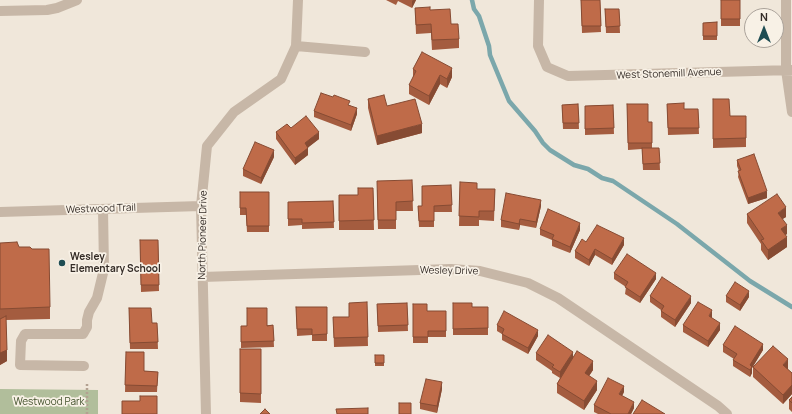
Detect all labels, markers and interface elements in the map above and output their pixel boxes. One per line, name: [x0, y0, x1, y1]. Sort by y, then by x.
north arrow: [744, 8, 784, 48]
text: N: [760, 9, 768, 24]
street label: West Stonemill Avenue: [616, 66, 722, 82]
street label: North Pioneer Drive: [196, 190, 210, 280]
street label: Westwood Trail: [66, 202, 136, 216]
place label: Wesley Elementary School: [70, 251, 161, 274]
marker: Wesley Elementary School: [57, 258, 67, 268]
street label: Wesley Drive: [420, 264, 478, 278]
park label: Westwood Park: [13, 396, 85, 408]

